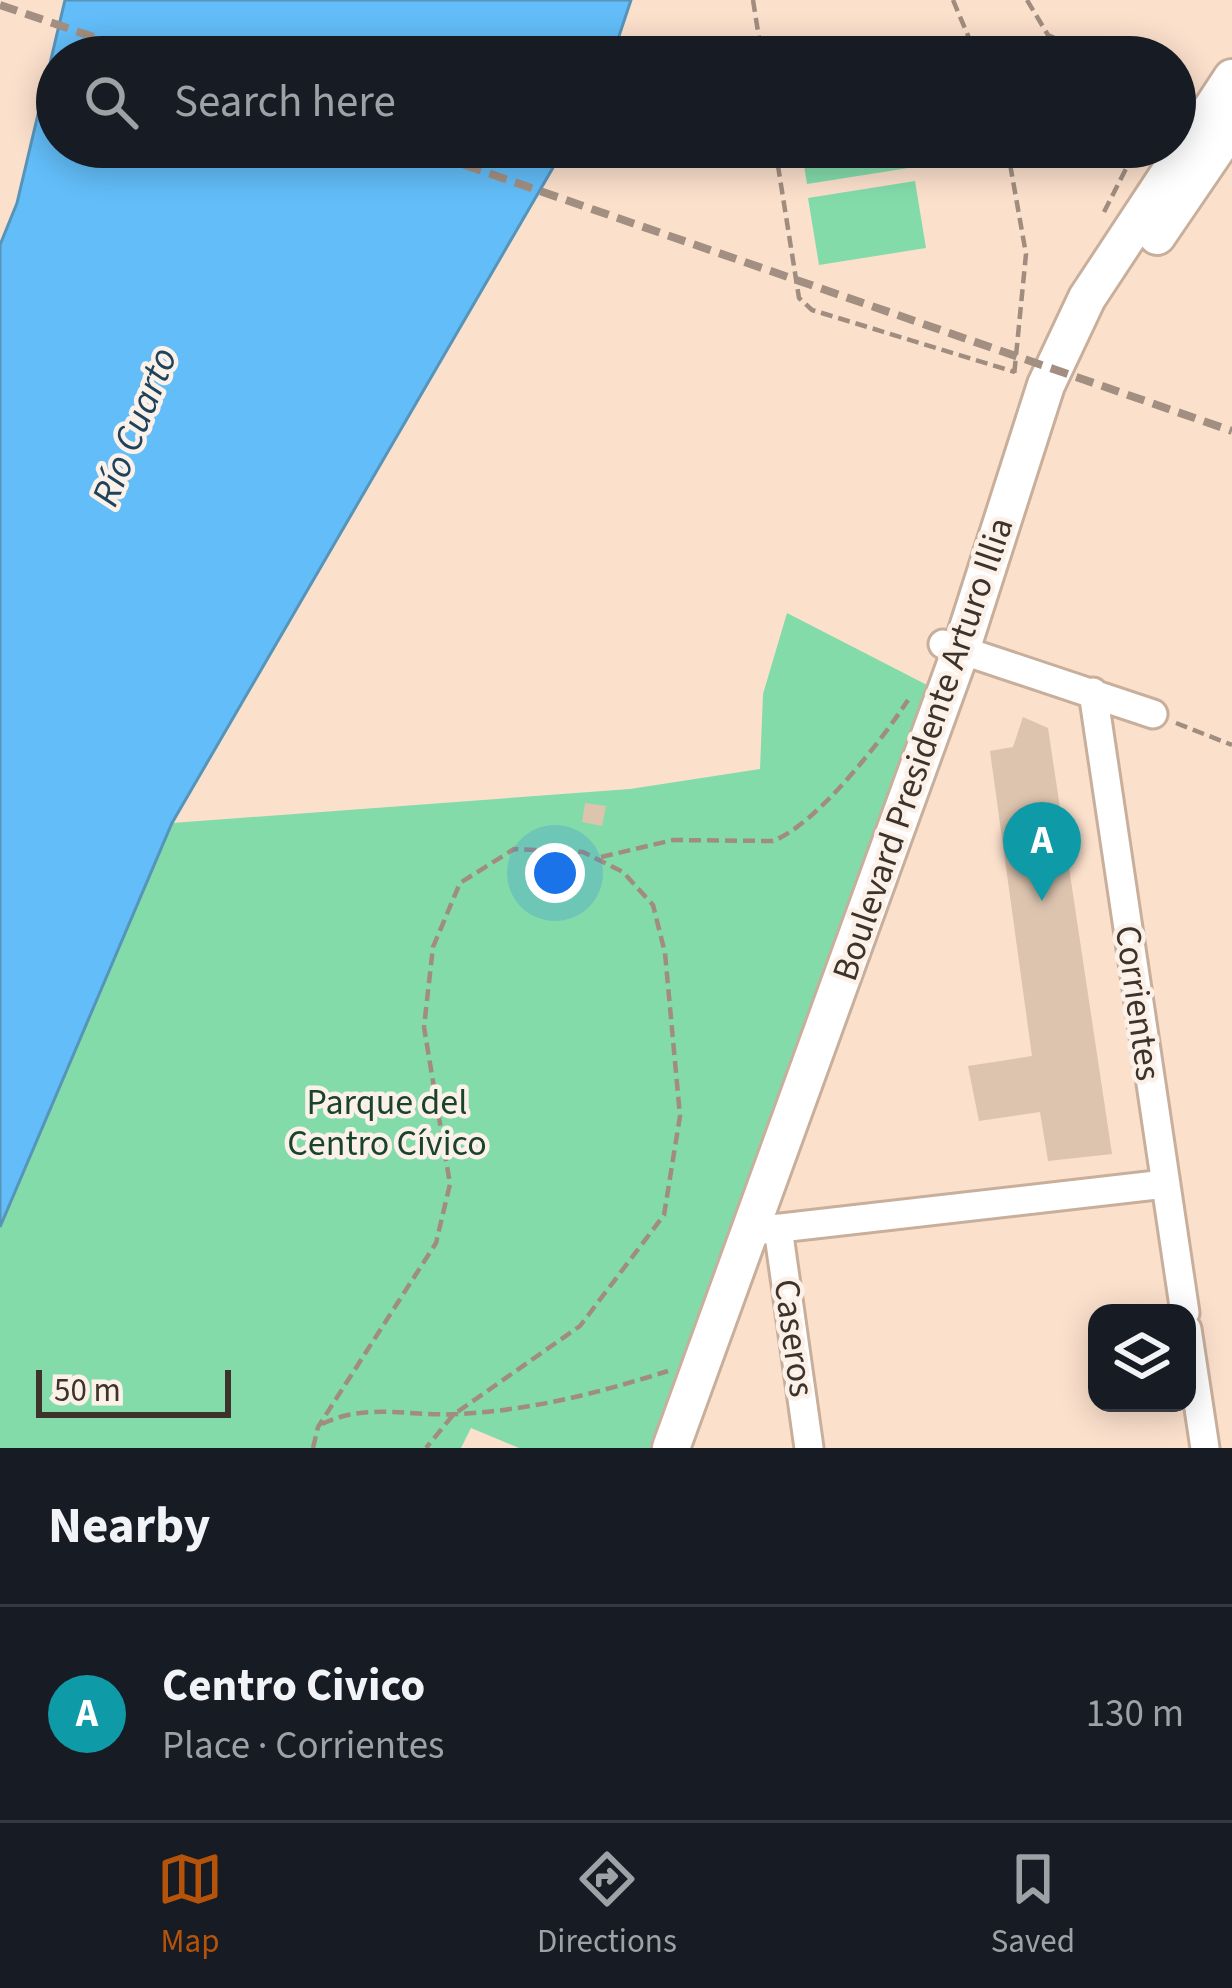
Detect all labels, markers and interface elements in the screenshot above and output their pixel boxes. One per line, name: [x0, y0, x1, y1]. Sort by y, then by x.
search box: [36, 36, 1196, 168]
icon: search: [78, 69, 144, 135]
text: Search here: [174, 70, 396, 134]
water label: Río Cuarto: [78, 339, 192, 515]
street label: Boulevard Presidente Arturo Illia: [820, 510, 1026, 988]
pin: A: [1003, 802, 1081, 901]
your location: [525, 843, 585, 903]
street label: Corrientes: [1102, 922, 1174, 1084]
park label: Parque del Centro Cívico: [287, 1077, 487, 1169]
street label: Caseros: [761, 1276, 827, 1400]
map controls: [1088, 1304, 1196, 1412]
button: layers: [1088, 1304, 1196, 1412]
scale bar: [36, 1364, 231, 1417]
text: 50 m: [54, 1367, 121, 1414]
text: Nearby: [48, 1490, 210, 1562]
text: Centro Civico: [162, 1654, 425, 1718]
text: A: [76, 1686, 98, 1742]
text: 130 m: [1086, 1686, 1184, 1742]
text: Place · Corrientes: [162, 1718, 444, 1774]
tab: Map: [157, 1846, 223, 1965]
tab: Directions: [537, 1846, 677, 1965]
tab: Saved: [991, 1846, 1075, 1965]

